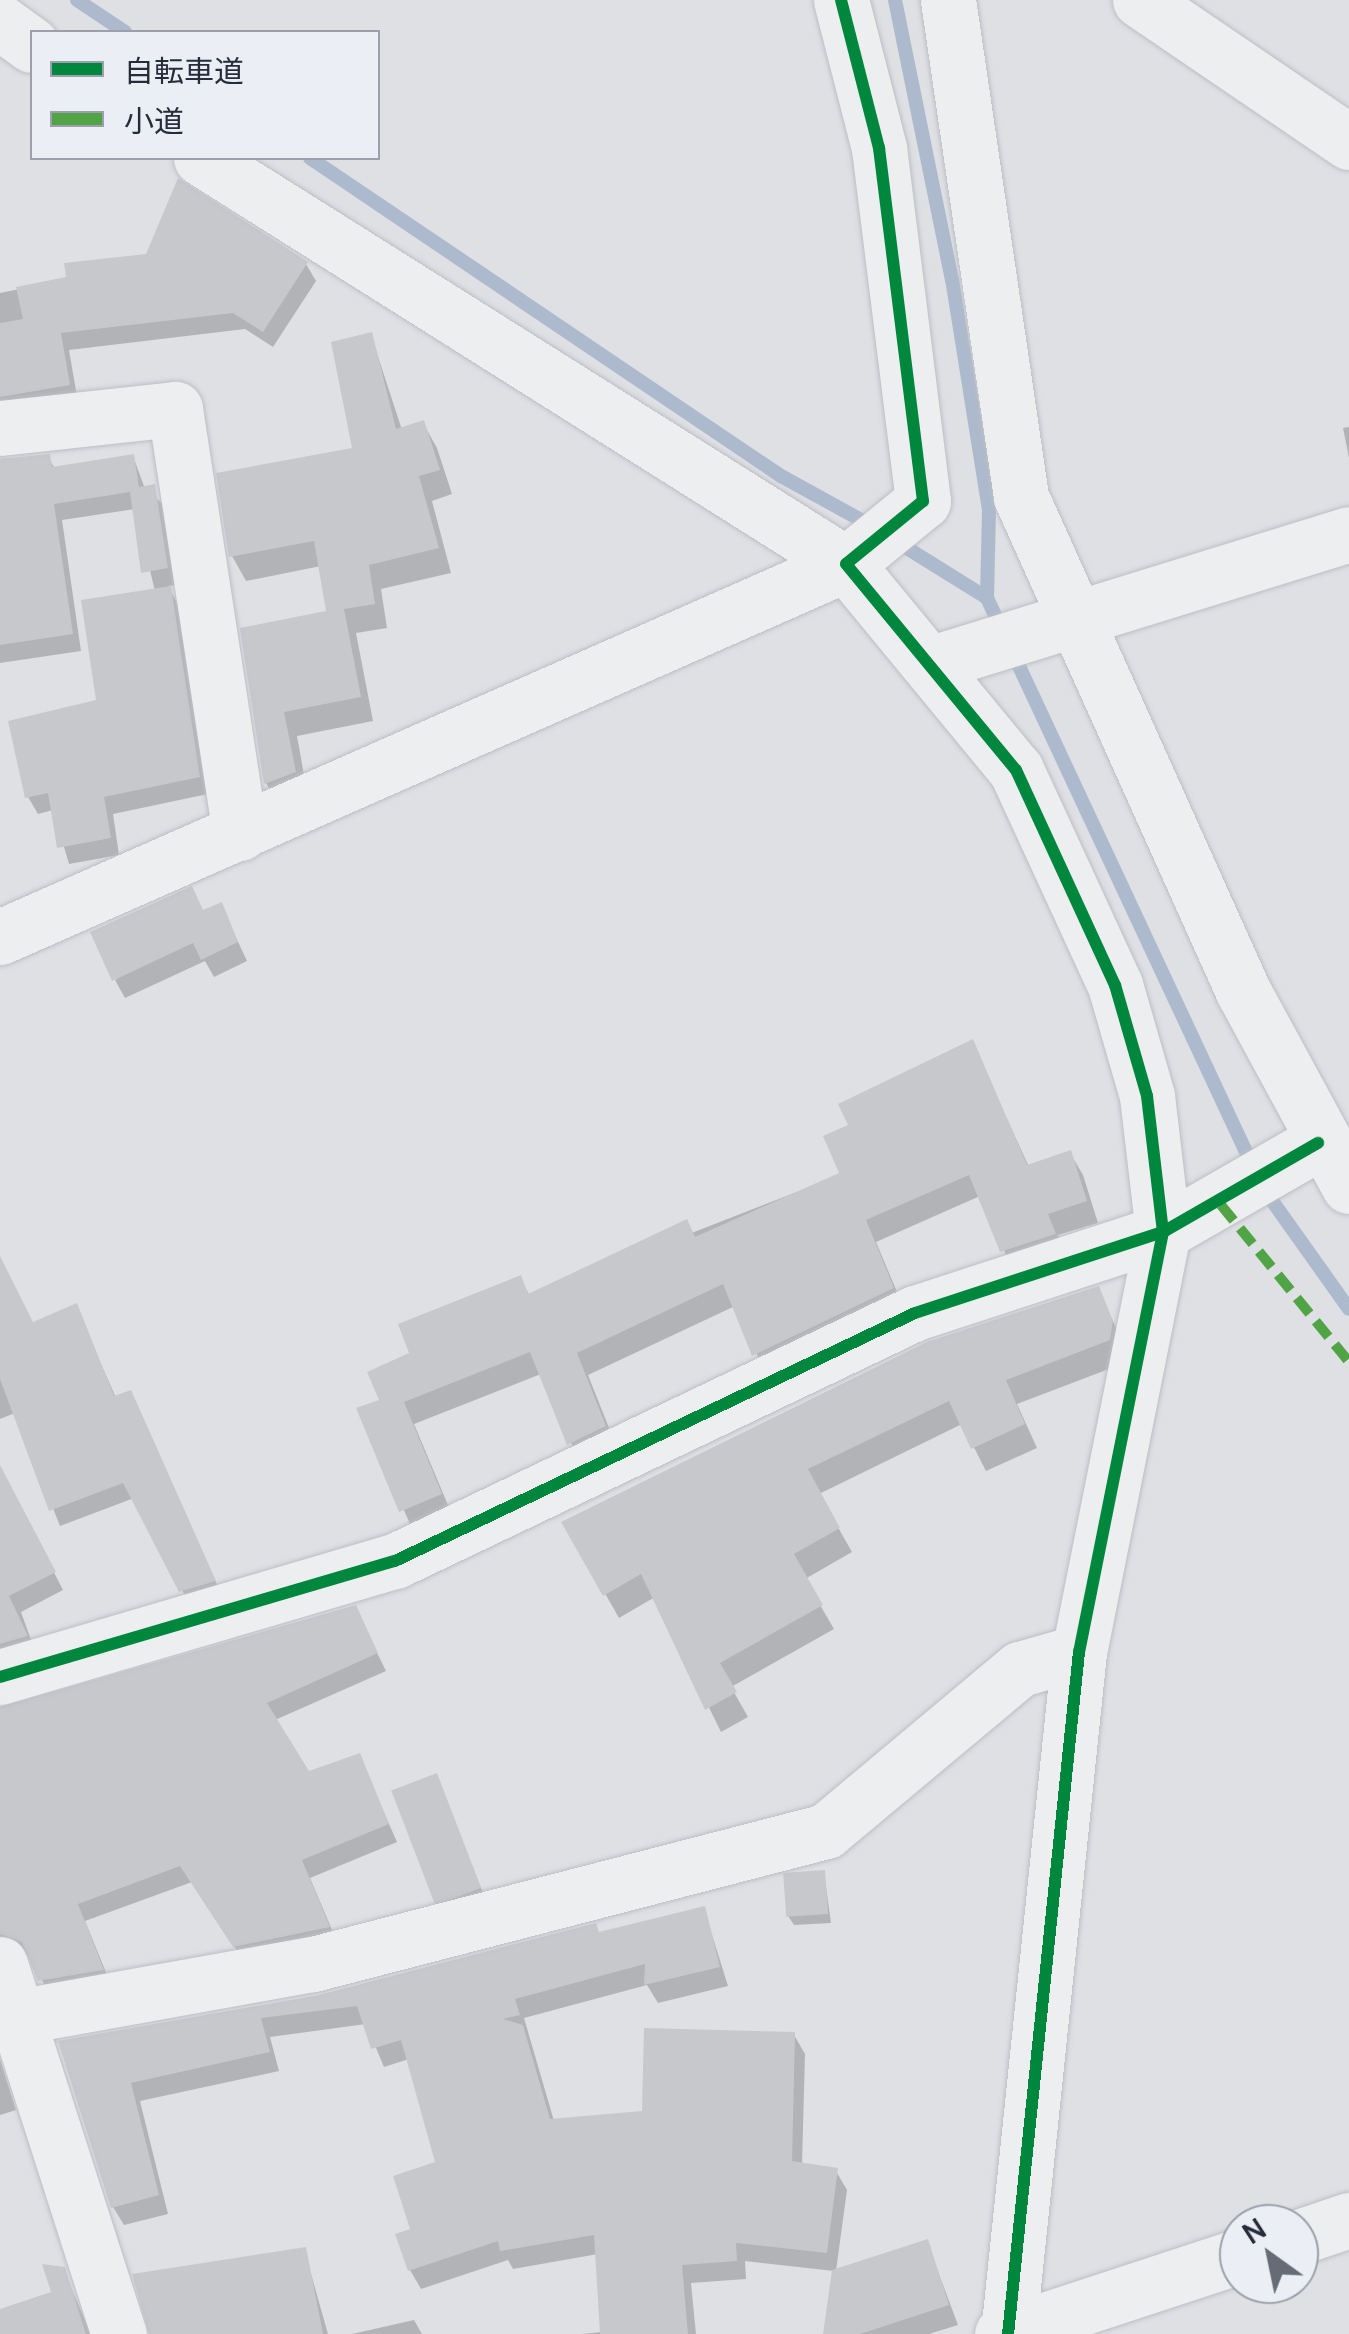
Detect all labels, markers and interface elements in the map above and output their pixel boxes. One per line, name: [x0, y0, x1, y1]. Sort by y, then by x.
legend: [30, 30, 380, 160]
text: 自転車道: [124, 50, 244, 91]
text: 小道: [124, 100, 184, 141]
north arrow: [1219, 2204, 1319, 2304]
text: N: [1235, 2209, 1273, 2252]

